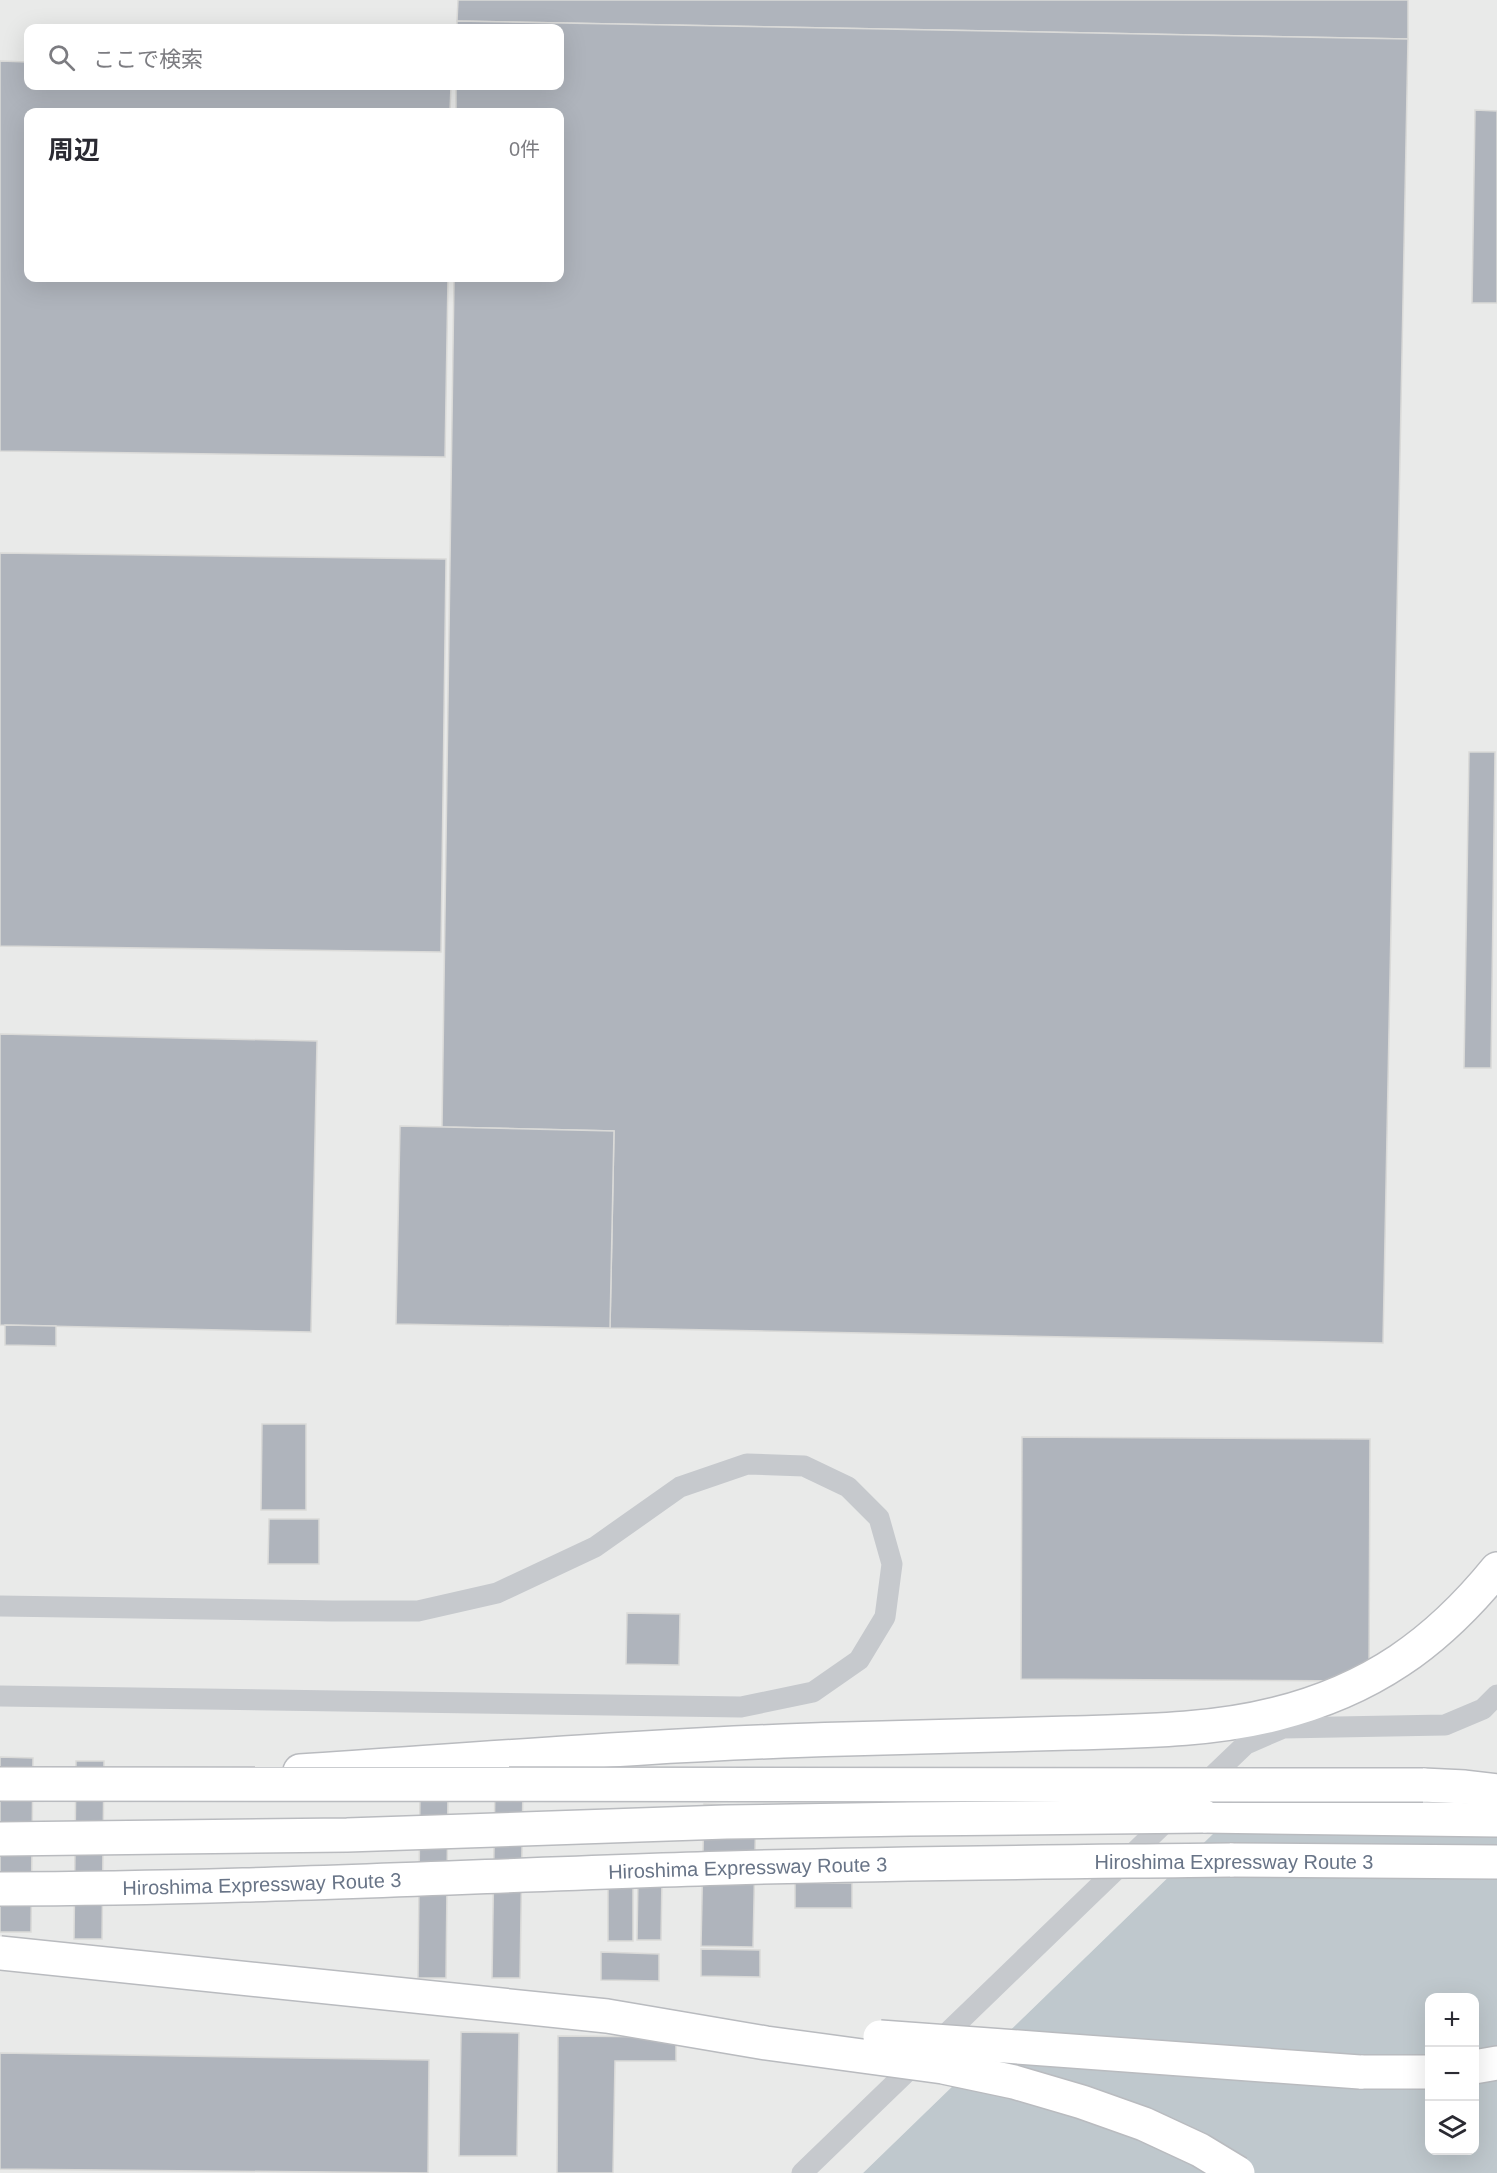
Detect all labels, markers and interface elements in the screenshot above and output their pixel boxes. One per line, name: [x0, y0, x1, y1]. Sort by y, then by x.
search box: [24, 24, 564, 90]
icon: search: [45, 41, 78, 74]
text: ここで検索: [93, 47, 203, 72]
text: 周辺: [48, 135, 100, 165]
text: 0件: [509, 138, 540, 160]
street label: Hiroshima Expressway Route 3: [1095, 1851, 1374, 1873]
street label: Hiroshima Expressway Route 3: [608, 1853, 887, 1883]
street label: Hiroshima Expressway Route 3: [122, 1869, 402, 1899]
map controls: [1425, 1993, 1479, 2155]
button: +: [1425, 1993, 1479, 2047]
button: −: [1425, 2047, 1479, 2101]
button: layers: [1425, 2101, 1479, 2155]

